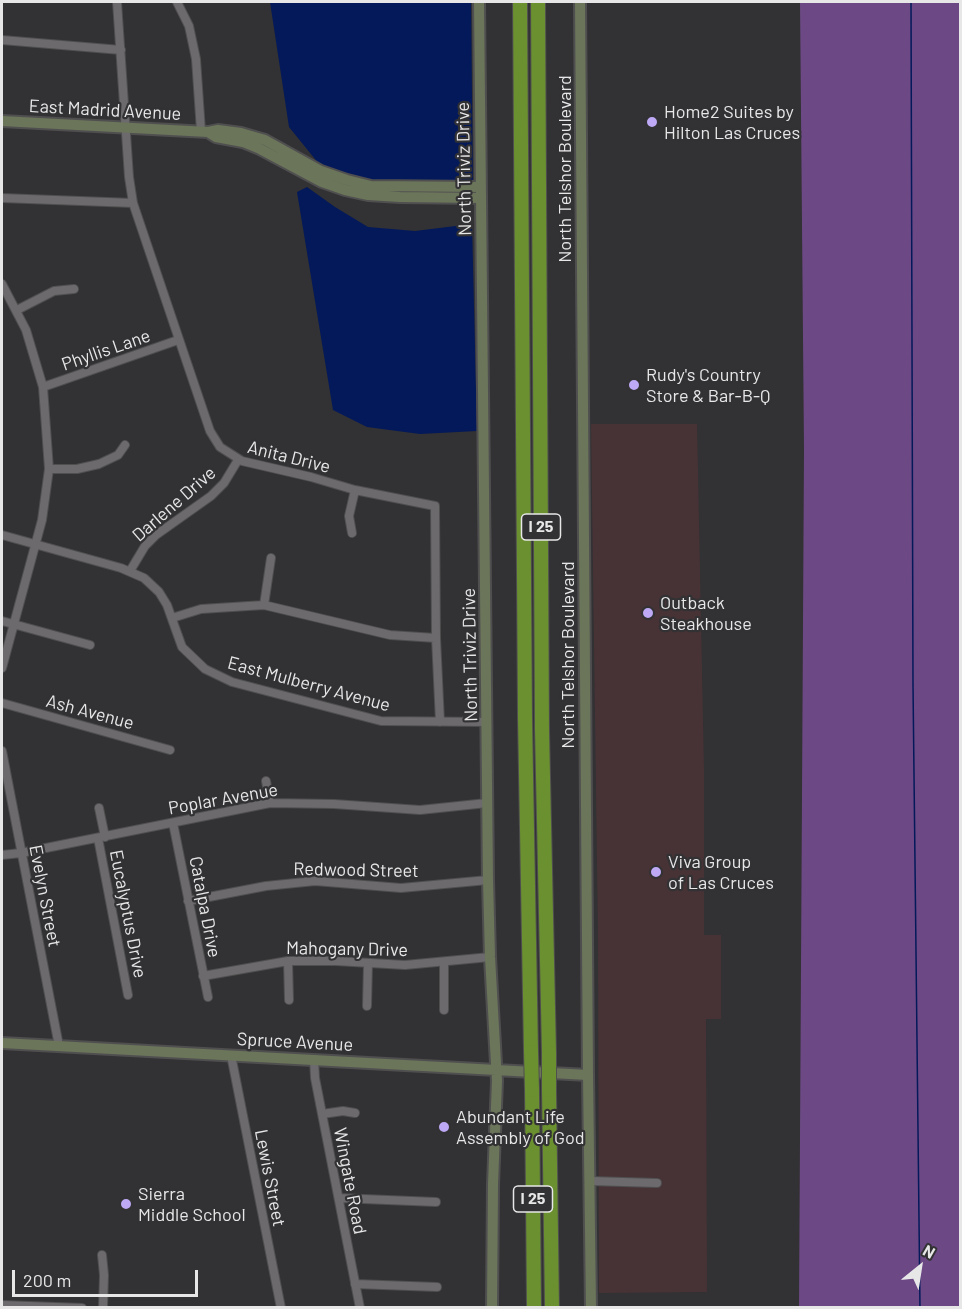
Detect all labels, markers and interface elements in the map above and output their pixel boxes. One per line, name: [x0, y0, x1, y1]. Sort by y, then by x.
street label: North Telshor Boulevard: [554, 75, 576, 263]
street label: East Madrid Avenue: [28, 95, 182, 125]
place label: Home2 Suites by Hilton Las Cruces: [664, 101, 800, 144]
street label: North Triviz Drive: [452, 102, 476, 236]
marker: Home2 Suites by Hilton Las Cruces: [645, 115, 659, 129]
street label: Phyllis Lane: [59, 325, 153, 375]
place label: Rudy's Country Store & Bar-B-Q: [646, 364, 770, 406]
marker: Rudy's Country Store & Bar-B-Q: [627, 378, 641, 392]
street label: Anita Drive: [245, 436, 333, 478]
street label: Darlene Drive: [128, 462, 220, 546]
road number: I 25: [522, 514, 560, 540]
street label: North Telshor Boulevard: [557, 561, 579, 749]
street label: North Triviz Drive: [458, 588, 482, 722]
place label: Outback Steakhouse: [660, 592, 752, 634]
marker: Outback Steakhouse: [641, 606, 655, 620]
street label: East Mulberry Avenue: [225, 652, 393, 716]
street label: Ash Avenue: [44, 690, 136, 734]
street label: Poplar Avenue: [167, 779, 279, 819]
street label: Evelyn Street: [25, 843, 65, 949]
street label: Eucalyptus Drive: [105, 848, 151, 980]
place label: Viva Group of Las Cruces: [668, 851, 774, 894]
street label: Catalpa Drive: [185, 855, 225, 959]
street label: Redwood Street: [293, 858, 419, 882]
marker: Viva Group of Las Cruces: [649, 865, 663, 879]
street label: Mahogany Drive: [286, 937, 408, 961]
street label: Spruce Avenue: [236, 1028, 354, 1056]
place label: Abundant Life Assembly of God: [456, 1106, 585, 1148]
marker: Abundant Life Assembly of God: [437, 1120, 451, 1134]
street label: Wingate Road: [329, 1126, 371, 1236]
street label: Lewis Street: [250, 1128, 290, 1228]
place label: Sierra Middle School: [138, 1183, 246, 1226]
road number: I 25: [514, 1186, 552, 1212]
marker: Sierra Middle School: [119, 1197, 133, 1211]
north arrow: [890, 1237, 950, 1297]
text: N: [920, 1240, 939, 1262]
scale bar: [15, 1258, 201, 1296]
text: 200 m: [23, 1269, 71, 1291]

